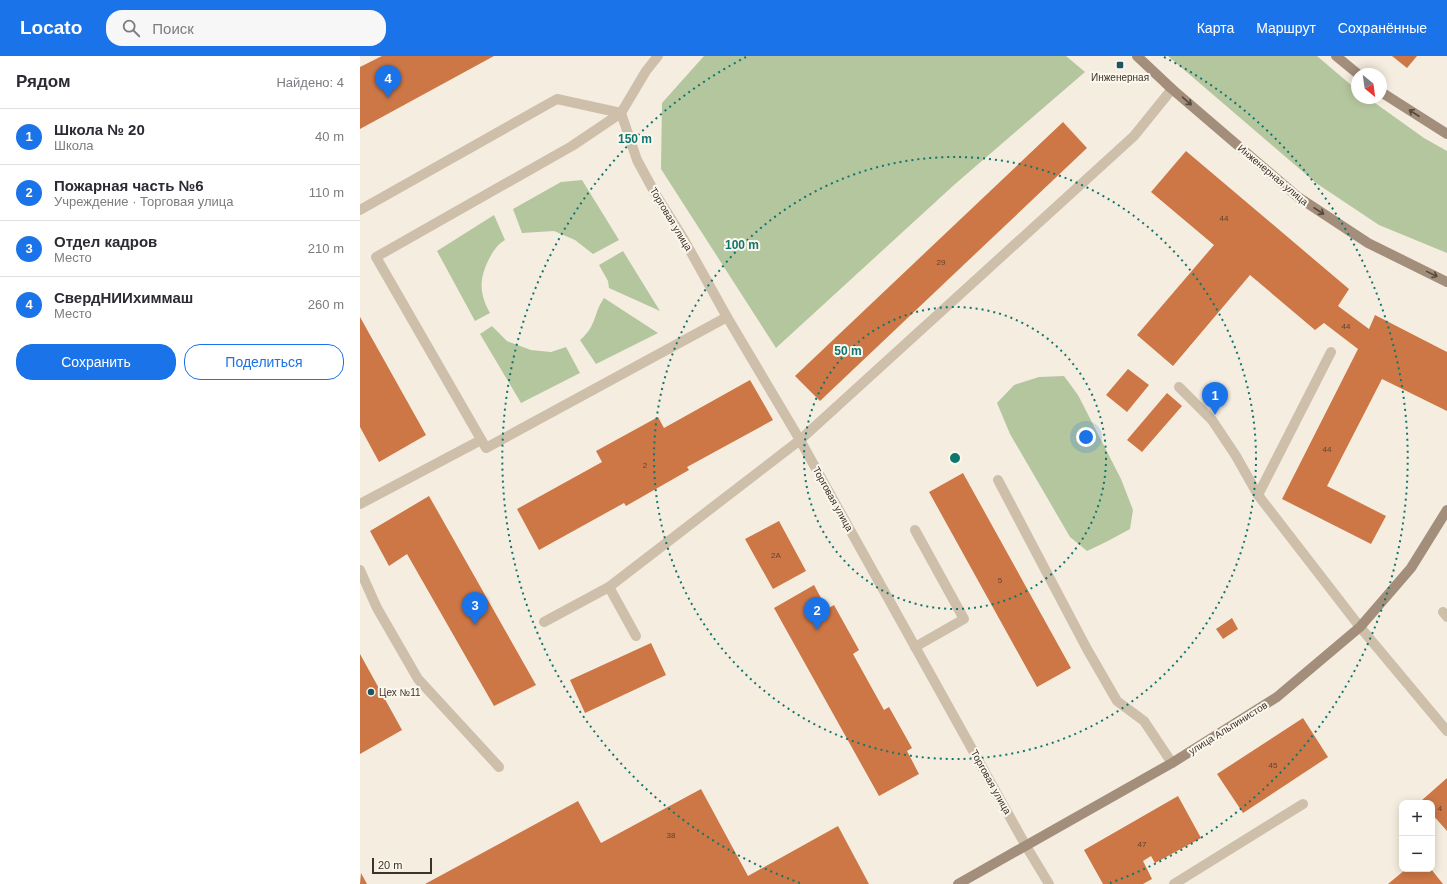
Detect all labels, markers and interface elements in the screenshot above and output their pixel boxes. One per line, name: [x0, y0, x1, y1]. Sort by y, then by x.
search box: [106, 10, 386, 46]
text: Locato: [20, 17, 82, 38]
icon: search: [120, 17, 142, 39]
text: Поиск: [152, 20, 194, 37]
text: Карта: [1197, 20, 1234, 36]
text: Маршрут: [1256, 20, 1316, 36]
text: Сохранённые: [1338, 20, 1427, 36]
marker: Инженерная: [1115, 60, 1125, 70]
pin: 4: [375, 65, 401, 98]
north arrow: [1351, 68, 1387, 104]
text: Рядом: [16, 72, 71, 91]
place label: Инженерная: [1091, 72, 1149, 83]
text: Найдено: 4: [276, 75, 344, 90]
one-way arrow: [1181, 96, 1191, 105]
one-way arrow: [1409, 109, 1420, 117]
text: Школа № 20: [54, 121, 145, 138]
text: 1: [25, 129, 33, 144]
text: 40 m: [315, 129, 344, 144]
text: 150 m: [618, 132, 652, 146]
text: Школа: [54, 138, 94, 153]
street label: Инженерная улица: [1236, 142, 1311, 208]
text: Пожарная часть №6: [54, 177, 204, 194]
text: 2: [25, 185, 33, 200]
text: 110 m: [309, 185, 344, 200]
street label: Торговая улица: [648, 185, 694, 253]
text: Учреждение · Торговая улица: [54, 194, 234, 209]
one-way arrow: [1313, 207, 1324, 215]
house number: 44: [1220, 214, 1229, 223]
text: Отдел кадров: [54, 233, 157, 250]
text: 100 m: [725, 238, 759, 252]
text: 3: [25, 241, 33, 256]
text: 210 m: [308, 241, 344, 256]
text: Место: [54, 250, 92, 265]
house number: 29: [937, 258, 946, 267]
one-way arrow: [1425, 271, 1437, 279]
text: СвердНИИхиммаш: [54, 289, 193, 306]
text: 4: [25, 297, 33, 312]
text: 260 m: [308, 297, 344, 312]
text: Место: [54, 306, 92, 321]
house number: 44: [1342, 322, 1351, 331]
button: Сохранить: [16, 344, 176, 380]
button: Поделиться: [184, 344, 344, 380]
text: 50 m: [834, 344, 862, 358]
pin: 1: [1202, 382, 1228, 415]
your location: [1076, 427, 1096, 447]
house number: 44: [1323, 445, 1332, 454]
centre of rings: [948, 451, 962, 465]
house number: 2: [643, 461, 648, 470]
street label: Торговая улица: [811, 465, 855, 533]
house number: 2А: [771, 551, 782, 560]
house number: 5: [998, 576, 1003, 585]
pin: 3: [462, 592, 488, 625]
pin: 2: [804, 597, 830, 630]
marker: Цех №11: [366, 687, 376, 697]
place label: Цех №11: [379, 687, 421, 698]
street label: улица Альпинистов: [1187, 699, 1269, 757]
street label: Торговая улица: [969, 748, 1013, 816]
house number: 45: [1269, 761, 1278, 770]
map controls: [1399, 800, 1435, 872]
button: +: [1399, 800, 1435, 836]
house number: 4: [1438, 804, 1443, 813]
house number: 38: [667, 831, 676, 840]
button: −: [1399, 836, 1435, 872]
house number: 47: [1138, 840, 1147, 849]
scale bar: [372, 856, 432, 875]
text: 20 m: [378, 859, 402, 871]

